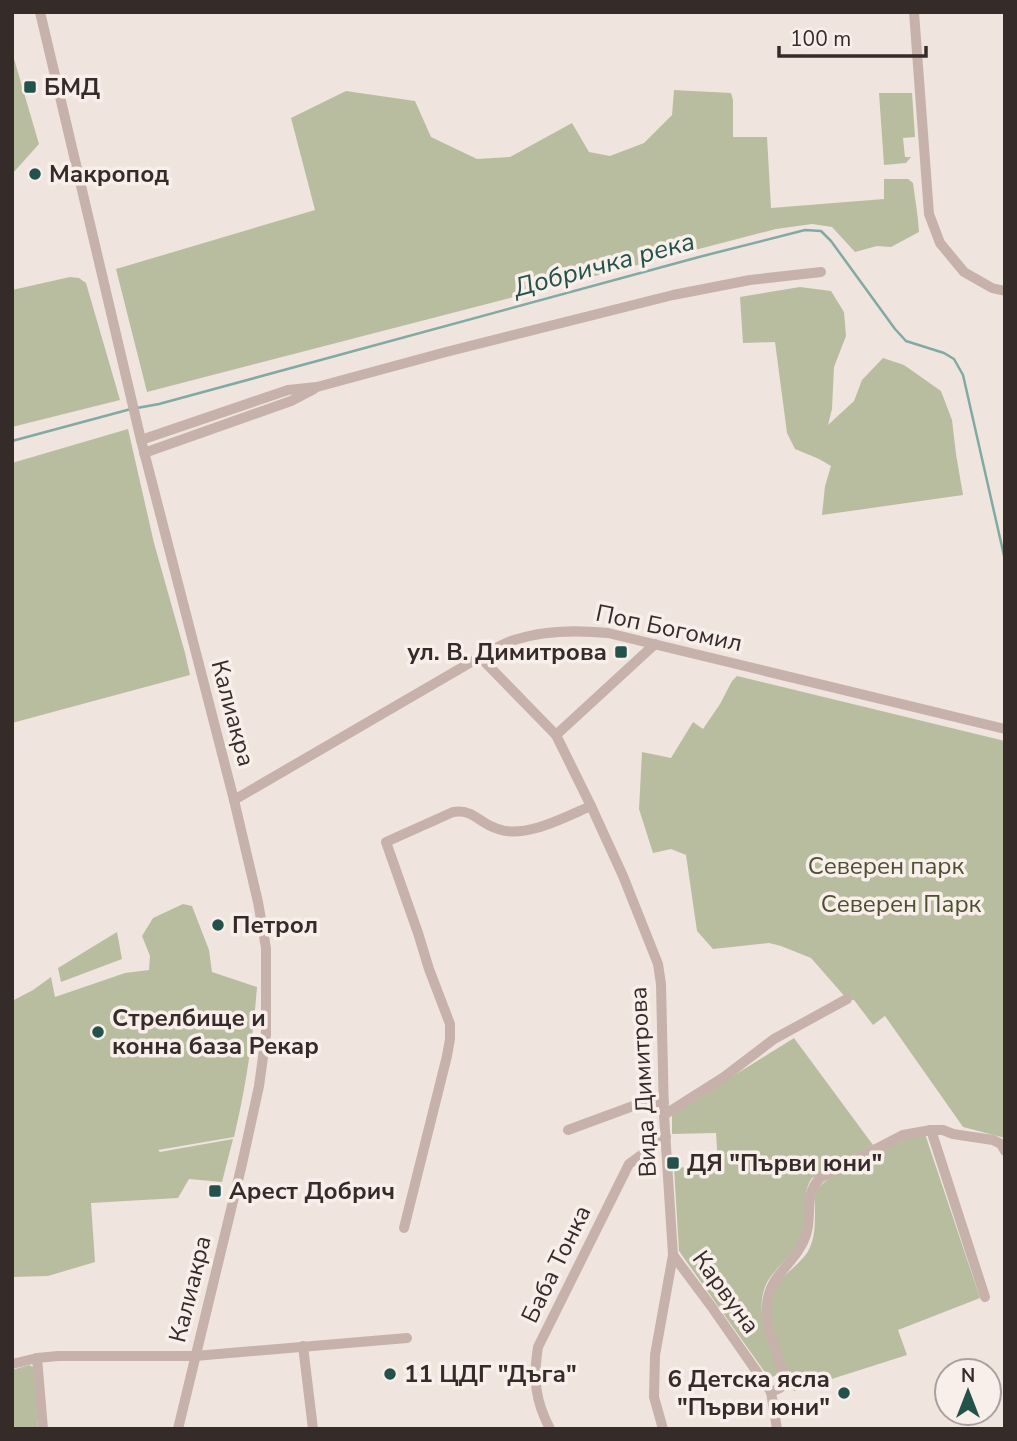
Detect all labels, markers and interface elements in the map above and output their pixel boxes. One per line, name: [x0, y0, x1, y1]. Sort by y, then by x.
scale bar: [779, 14, 926, 58]
text: 100 m: [790, 25, 851, 53]
place label: БМД: [44, 71, 100, 103]
marker: БМД: [22, 79, 38, 95]
place label: Макропод: [49, 158, 169, 190]
marker: Макропод: [27, 166, 43, 182]
water label: Добричка река: [508, 223, 699, 306]
street label: Поп Богомил: [593, 597, 745, 659]
place label: ул. В. Димитрова: [407, 636, 607, 668]
marker: ул. В. Димитрова: [613, 644, 629, 660]
street label: Калиакра: [203, 656, 263, 770]
park label: Северен парк: [808, 850, 965, 882]
park label: Северен Парк: [821, 888, 982, 920]
place label: Петрол: [232, 909, 318, 941]
marker: Петрол: [210, 917, 226, 933]
street label: Вида Димитрова: [622, 986, 664, 1178]
place label: Стрелбище и конна база Рекар: [112, 1002, 319, 1062]
marker: Стрелбище и конна база Рекар: [90, 1024, 106, 1040]
place label: ДЯ "Първи юни": [687, 1147, 882, 1179]
marker: ДЯ "Първи юни": [665, 1155, 681, 1171]
place label: Арест Добрич: [229, 1175, 395, 1207]
marker: Арест Добрич: [207, 1183, 223, 1199]
street label: Баба Тонка: [514, 1200, 598, 1328]
street label: Калиакра: [161, 1232, 219, 1346]
street label: Карвуна: [685, 1244, 767, 1340]
north arrow: [933, 1357, 1003, 1427]
place label: 11 ЦДГ "Дъга": [404, 1358, 577, 1390]
place label: 6 Детска ясла "Първи юни": [667, 1363, 830, 1423]
text: N: [961, 1363, 975, 1389]
marker: 11 ЦДГ "Дъга": [382, 1366, 398, 1382]
marker: 6 Детска ясла "Първи юни": [836, 1385, 852, 1401]

